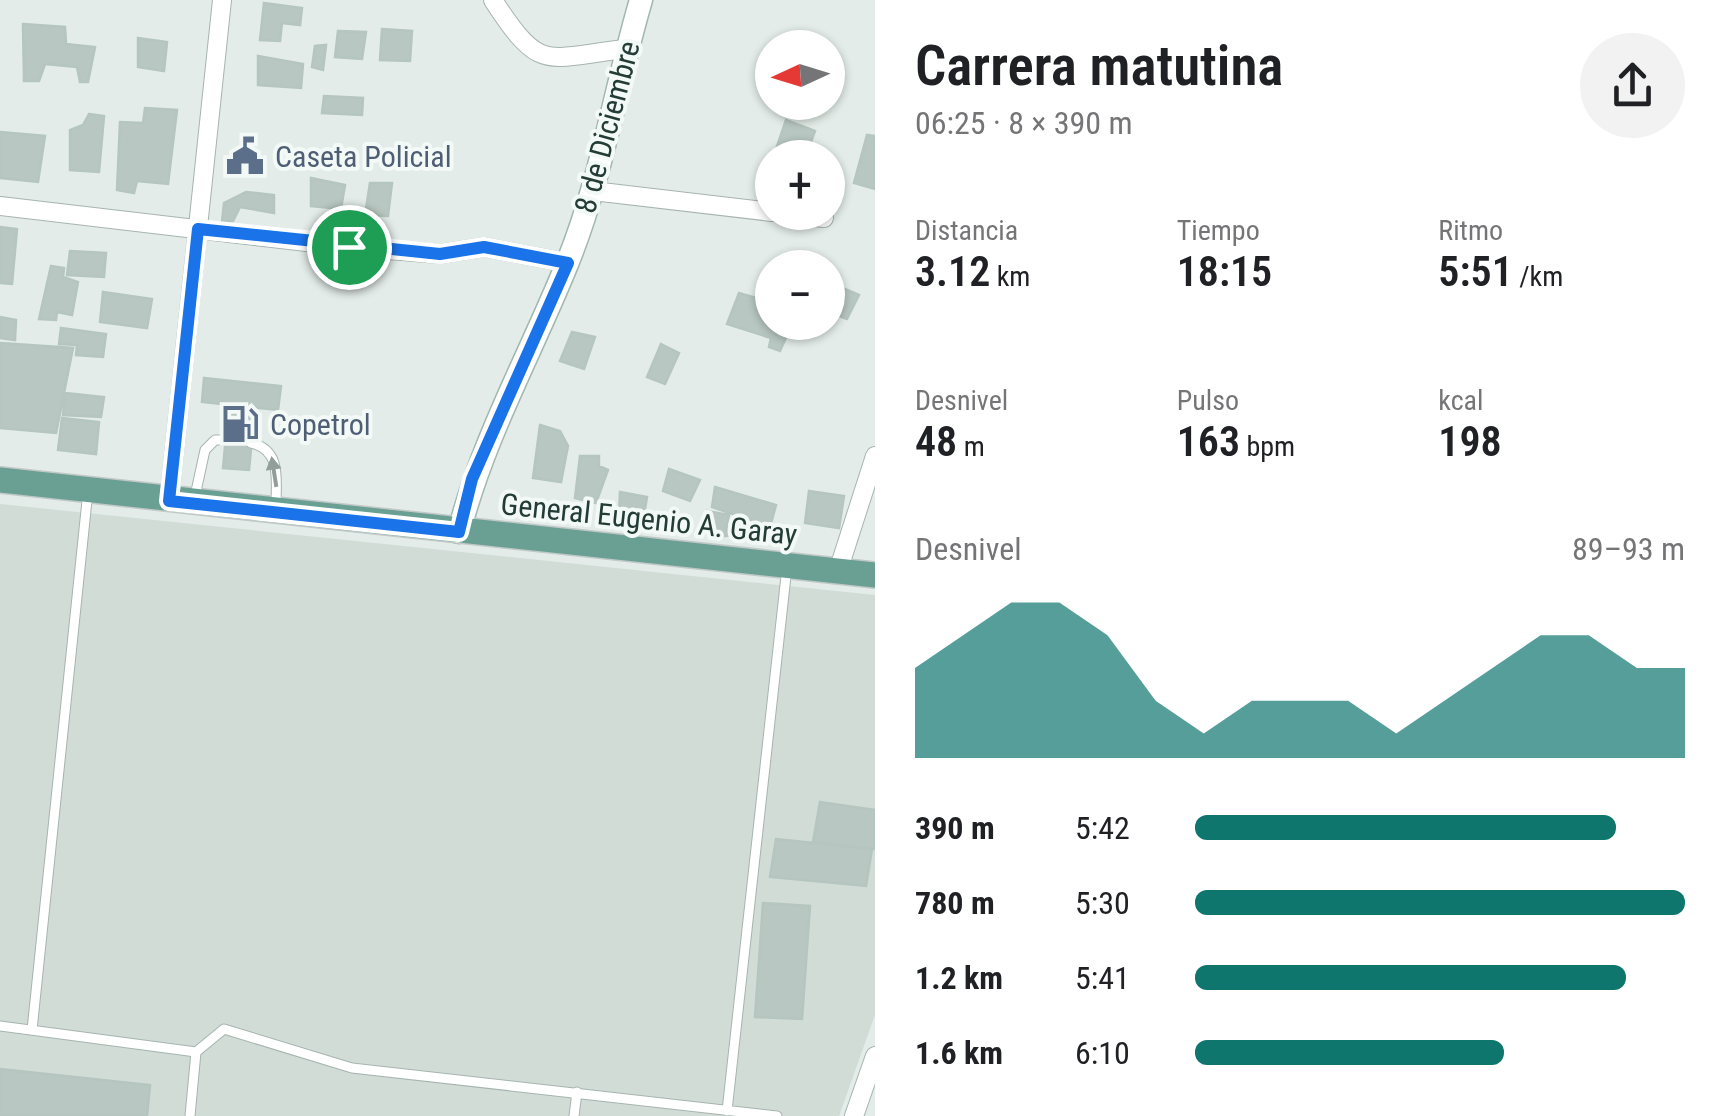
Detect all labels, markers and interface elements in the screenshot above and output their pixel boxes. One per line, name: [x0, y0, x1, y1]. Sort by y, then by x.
north arrow: [755, 30, 845, 120]
map controls: [755, 30, 845, 340]
button: share: [1580, 33, 1685, 138]
text: Carrera matutina: [915, 34, 1283, 98]
street label: 8 de Diciembre: [567, 37, 647, 217]
text: 06:25 · 8 × 390 m: [915, 104, 1133, 142]
public building icon: Caseta Policial: [224, 135, 266, 177]
place label: Caseta Policial: [275, 139, 452, 174]
button: +: [755, 140, 845, 230]
pin: [307, 205, 392, 290]
text: Distancia: [915, 214, 1018, 247]
text: Tiempo: [1177, 214, 1260, 247]
text: Ritmo: [1438, 214, 1503, 247]
icon: arrive: [322, 220, 377, 275]
text: 3.12: [915, 247, 990, 296]
text: 18:15: [1177, 247, 1272, 296]
text: 5:51: [1438, 247, 1513, 296]
button: −: [755, 250, 845, 340]
text: km: [990, 260, 1030, 293]
text: /km: [1513, 260, 1563, 293]
text: Desnivel: [915, 384, 1008, 417]
text: Pulso: [1177, 384, 1239, 417]
text: kcal: [1438, 384, 1483, 417]
fuel station icon: Copetrol: [219, 403, 261, 445]
place label: Copetrol: [270, 407, 371, 442]
text: 48: [915, 417, 957, 466]
text: 163: [1177, 417, 1240, 466]
text: 198: [1438, 417, 1502, 466]
text: m: [957, 430, 985, 463]
text: bpm: [1240, 430, 1295, 463]
one-way arrow: [265, 456, 281, 487]
street label: General Eugenio A. Garay: [499, 486, 799, 552]
text: Desnivel: [915, 530, 1022, 568]
text: 89–93 m: [1572, 530, 1685, 568]
text: 390 m: [915, 809, 995, 847]
text: 5:42: [1075, 809, 1130, 847]
text: 780 m: [915, 884, 995, 922]
text: 5:30: [1075, 884, 1130, 922]
text: 1.2 km: [915, 959, 1003, 997]
text: 5:41: [1075, 959, 1130, 997]
text: 1.6 km: [915, 1034, 1003, 1072]
text: 6:10: [1075, 1034, 1130, 1072]

